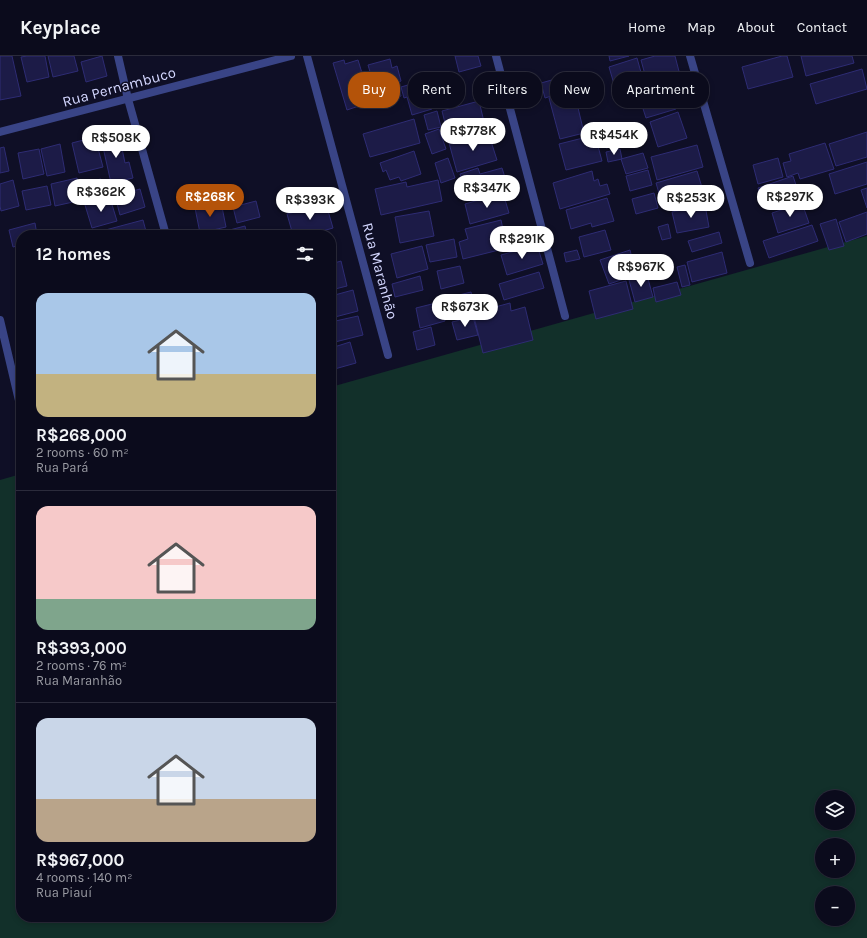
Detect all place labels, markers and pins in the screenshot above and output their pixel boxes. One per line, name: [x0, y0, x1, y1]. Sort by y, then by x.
pin: R$778K: [440, 118, 506, 152]
pin: R$454K: [581, 122, 647, 156]
pin: R$508K: [83, 125, 149, 159]
pin: R$347K: [454, 175, 520, 209]
pin: R$362K: [68, 179, 134, 213]
pin: R$268K: [177, 184, 243, 218]
pin: R$297K: [757, 184, 823, 218]
pin: R$253K: [658, 185, 724, 219]
pin: R$393K: [277, 187, 343, 221]
pin: R$291K: [489, 226, 555, 260]
pin: R$967K: [608, 254, 674, 288]
pin: R$673K: [432, 294, 498, 328]

